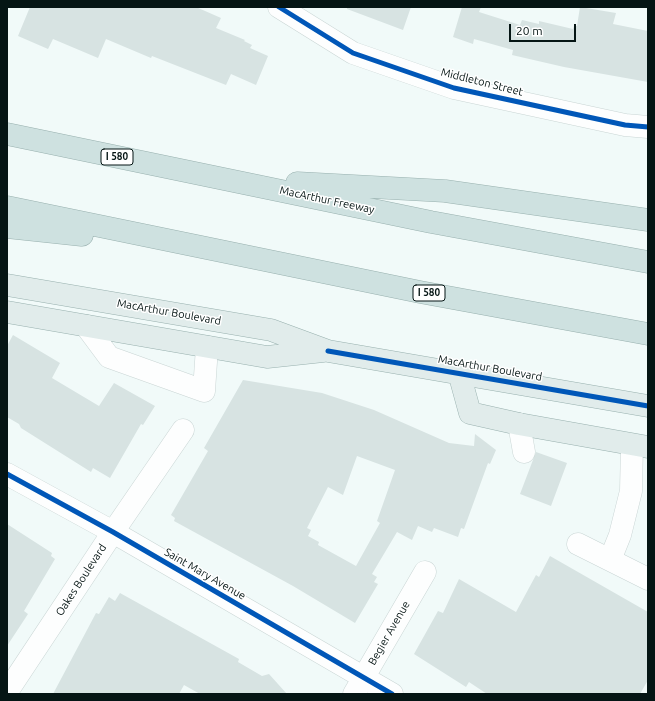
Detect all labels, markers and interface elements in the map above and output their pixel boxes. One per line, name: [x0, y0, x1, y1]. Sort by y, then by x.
scale bar: [511, 16, 578, 42]
text: 20 m: [516, 24, 543, 37]
street label: Middleton Street: [440, 65, 524, 99]
road number: I 580: [101, 149, 133, 165]
street label: MacArthur Freeway: [278, 184, 376, 216]
road number: I 580: [413, 285, 445, 301]
street label: MacArthur Boulevard: [116, 296, 222, 328]
street label: MacArthur Boulevard: [437, 352, 543, 384]
street label: Oakes Boulevard: [53, 542, 109, 618]
street label: Saint Mary Avenue: [162, 545, 248, 603]
street label: Begier Avenue: [365, 599, 413, 667]

